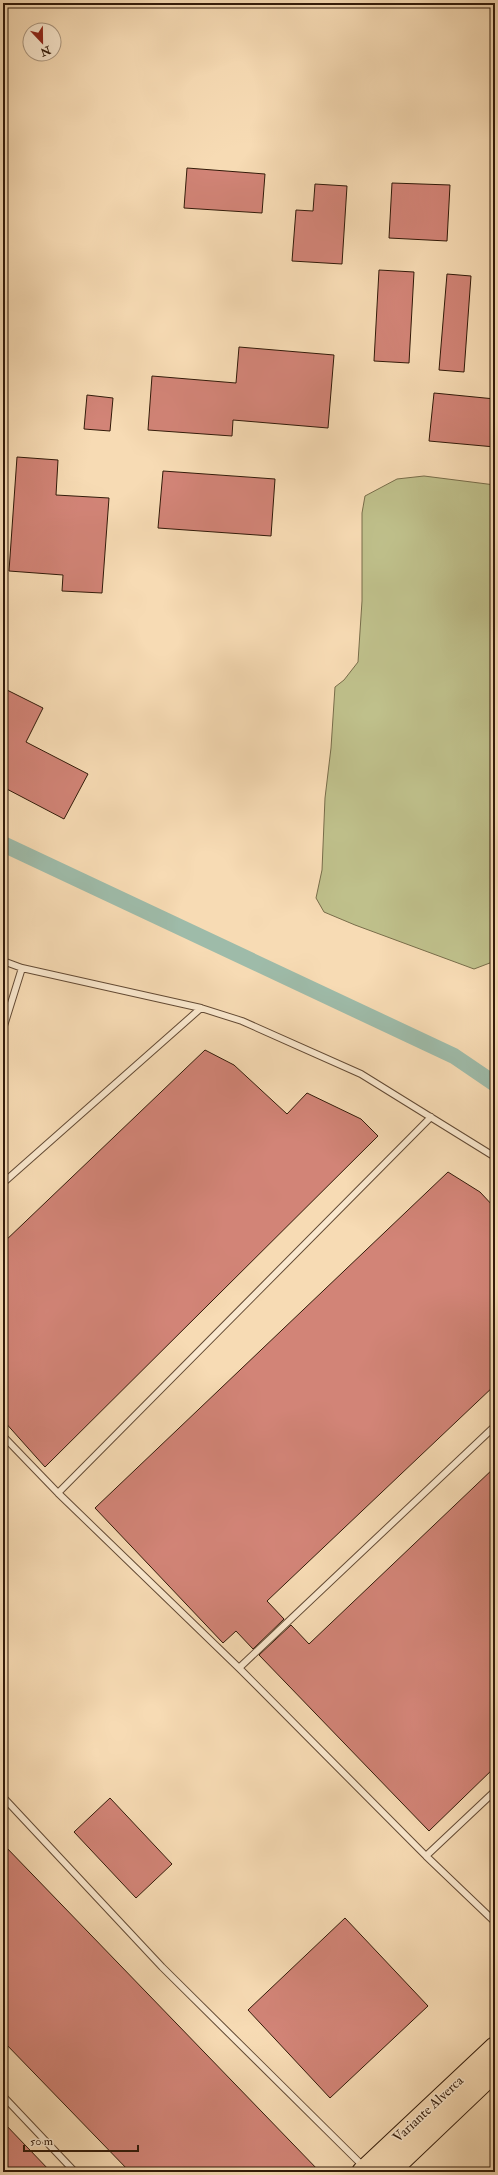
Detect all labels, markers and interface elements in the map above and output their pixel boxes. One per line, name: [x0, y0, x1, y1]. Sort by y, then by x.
north arrow: [22, 22, 62, 62]
text: N: [37, 43, 53, 59]
street label: Variante Alverca: [389, 2072, 467, 2146]
scale bar: [24, 2127, 138, 2153]
text: 50 m: [30, 2134, 54, 2149]

